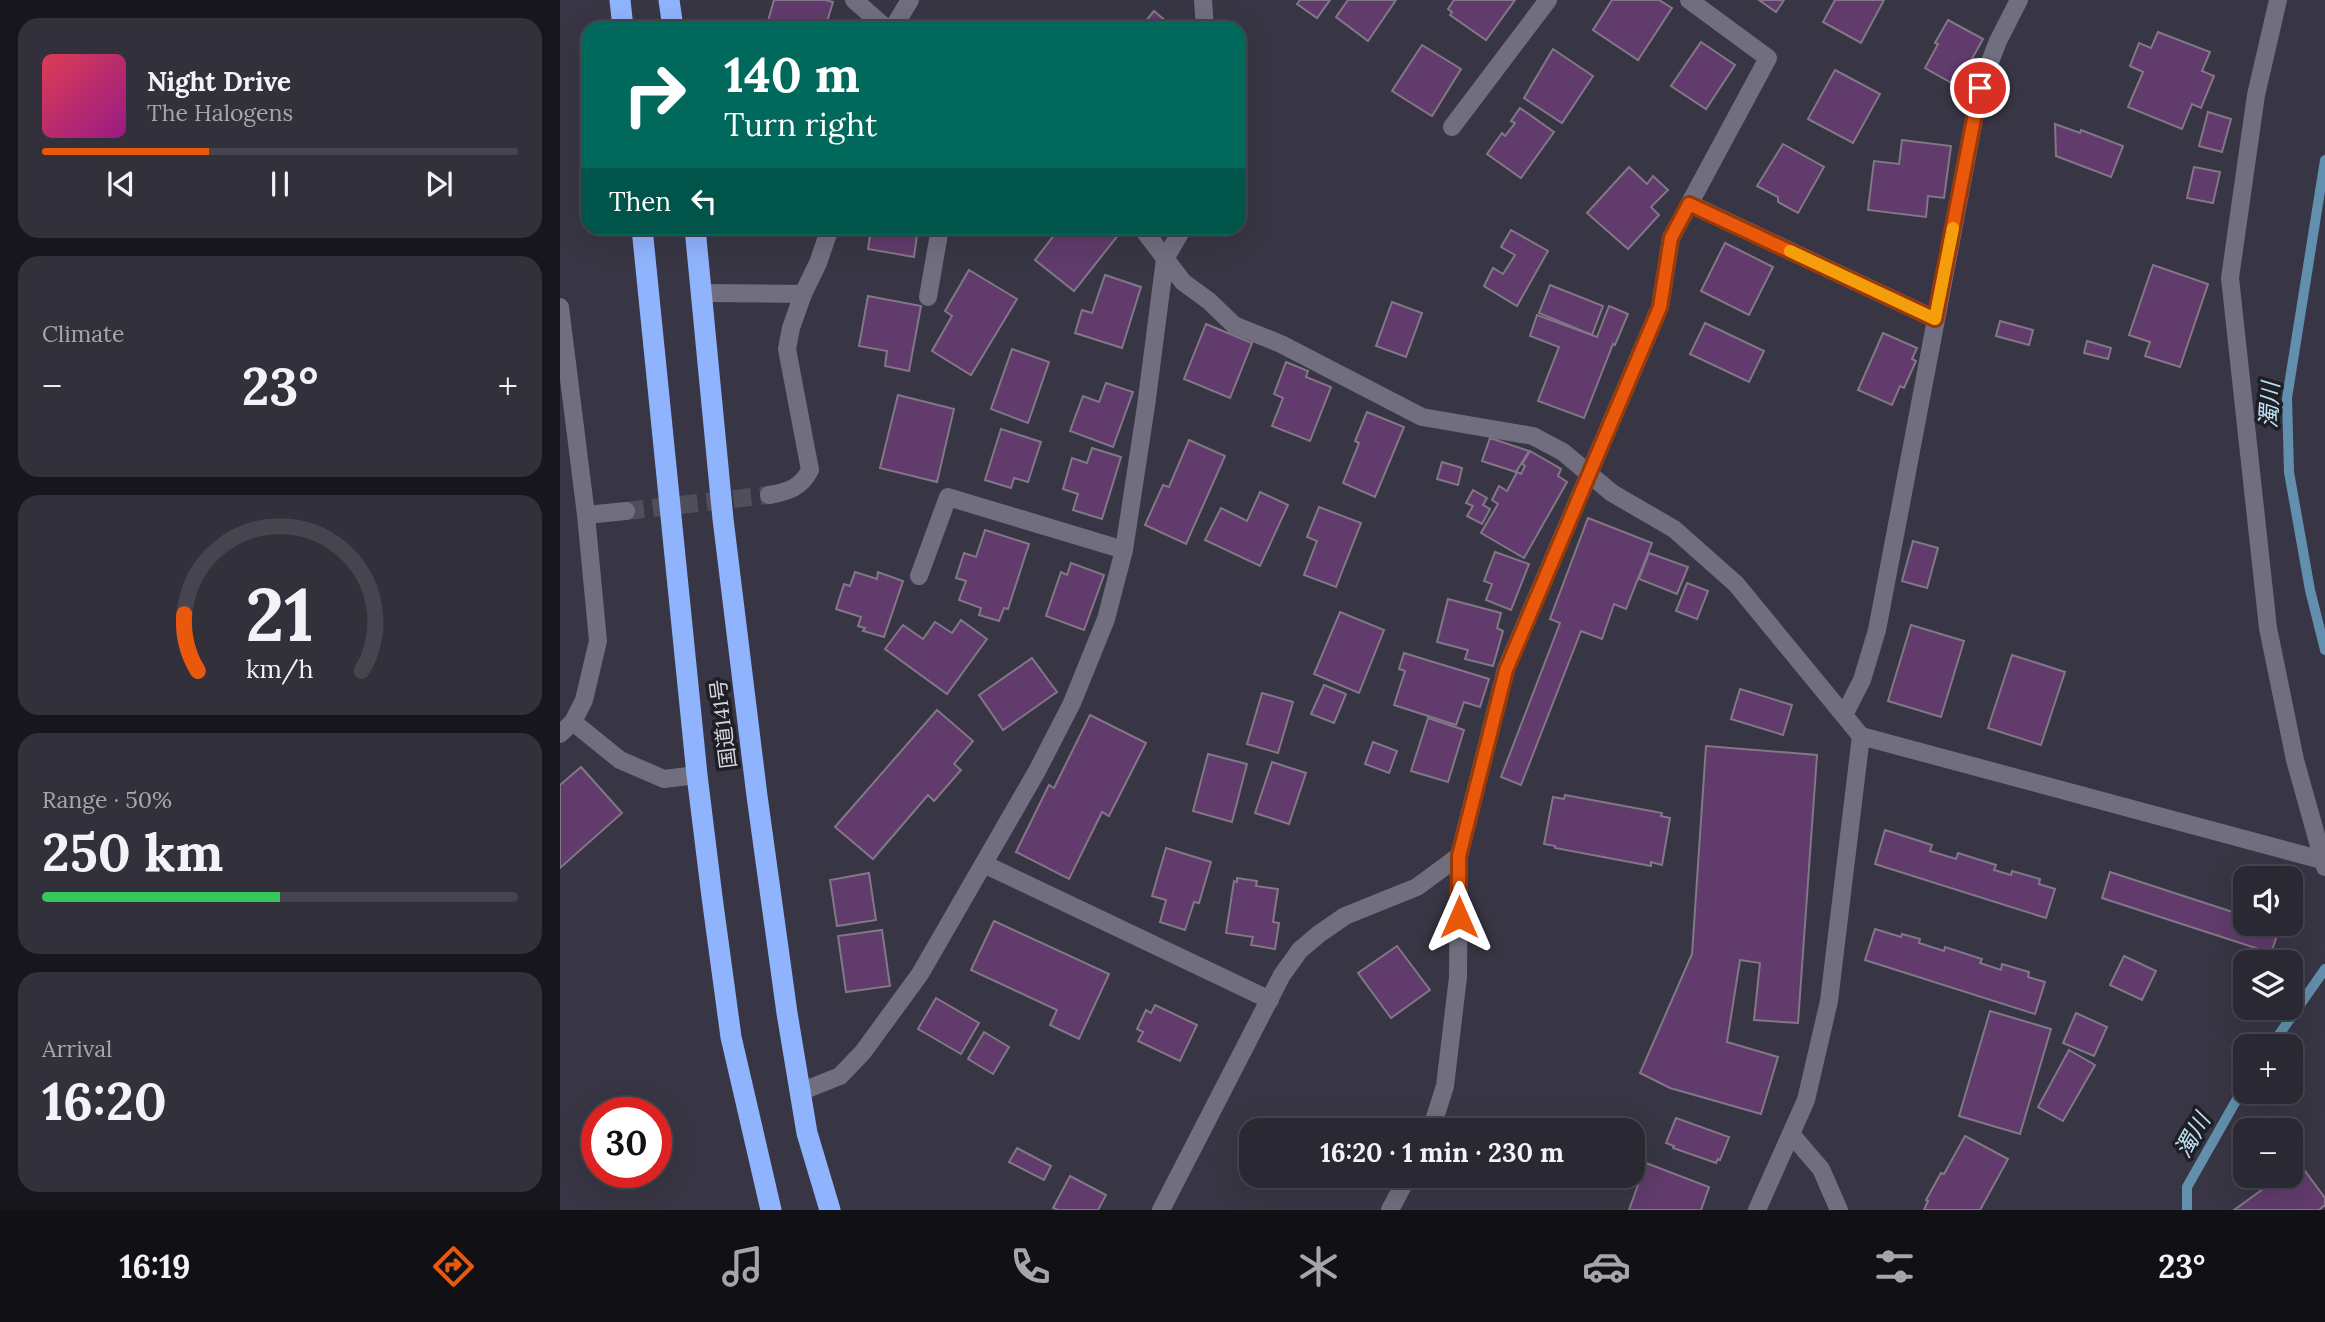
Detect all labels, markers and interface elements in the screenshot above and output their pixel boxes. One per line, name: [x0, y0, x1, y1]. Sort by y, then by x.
text: 140 m: [724, 43, 860, 105]
icon: right: [609, 49, 700, 140]
pin: [1950, 58, 2010, 118]
text: Night Drive: [147, 65, 291, 98]
icon: arrive: [1961, 69, 1999, 107]
text: The Halogens: [147, 98, 293, 127]
text: Turn right: [724, 104, 877, 145]
icon: previous: [102, 165, 140, 203]
icon: pause: [261, 165, 299, 203]
icon: next: [420, 165, 458, 203]
icon: left: [685, 182, 723, 220]
text: Then: [609, 185, 671, 218]
text: Climate: [42, 319, 124, 348]
text: 23°: [242, 353, 318, 419]
text: −: [42, 362, 62, 410]
text: +: [498, 362, 518, 410]
water label: 濁川: [2253, 378, 2285, 429]
text: 21: [246, 568, 314, 661]
text: km/h: [246, 653, 314, 685]
street label: 国道141号: [704, 678, 742, 770]
text: Range · 50%: [42, 785, 172, 814]
text: 250 km: [42, 819, 223, 885]
map controls: [2233, 866, 2303, 1188]
button: sound: [2233, 866, 2303, 936]
position arrow: [1422, 880, 1496, 954]
button: layers: [2233, 950, 2303, 1020]
text: Arrival: [42, 1034, 112, 1063]
button: +: [2233, 1034, 2303, 1104]
text: 16:20: [42, 1068, 167, 1134]
speed limit sign: 30: [581, 1097, 672, 1188]
water label: 濁川: [2168, 1105, 2218, 1162]
button: −: [2233, 1118, 2303, 1188]
text: 16:20 · 1 min · 230 m: [1320, 1136, 1564, 1169]
icon: directions: [429, 1242, 478, 1291]
icon: music: [718, 1242, 767, 1291]
icon: phone: [1006, 1242, 1055, 1291]
icon: climate: [1294, 1242, 1343, 1291]
icon: car: [1582, 1242, 1631, 1291]
icon: filters: [1870, 1242, 1919, 1291]
text: 16:19: [120, 1246, 190, 1287]
text: 23°: [2158, 1246, 2205, 1287]

